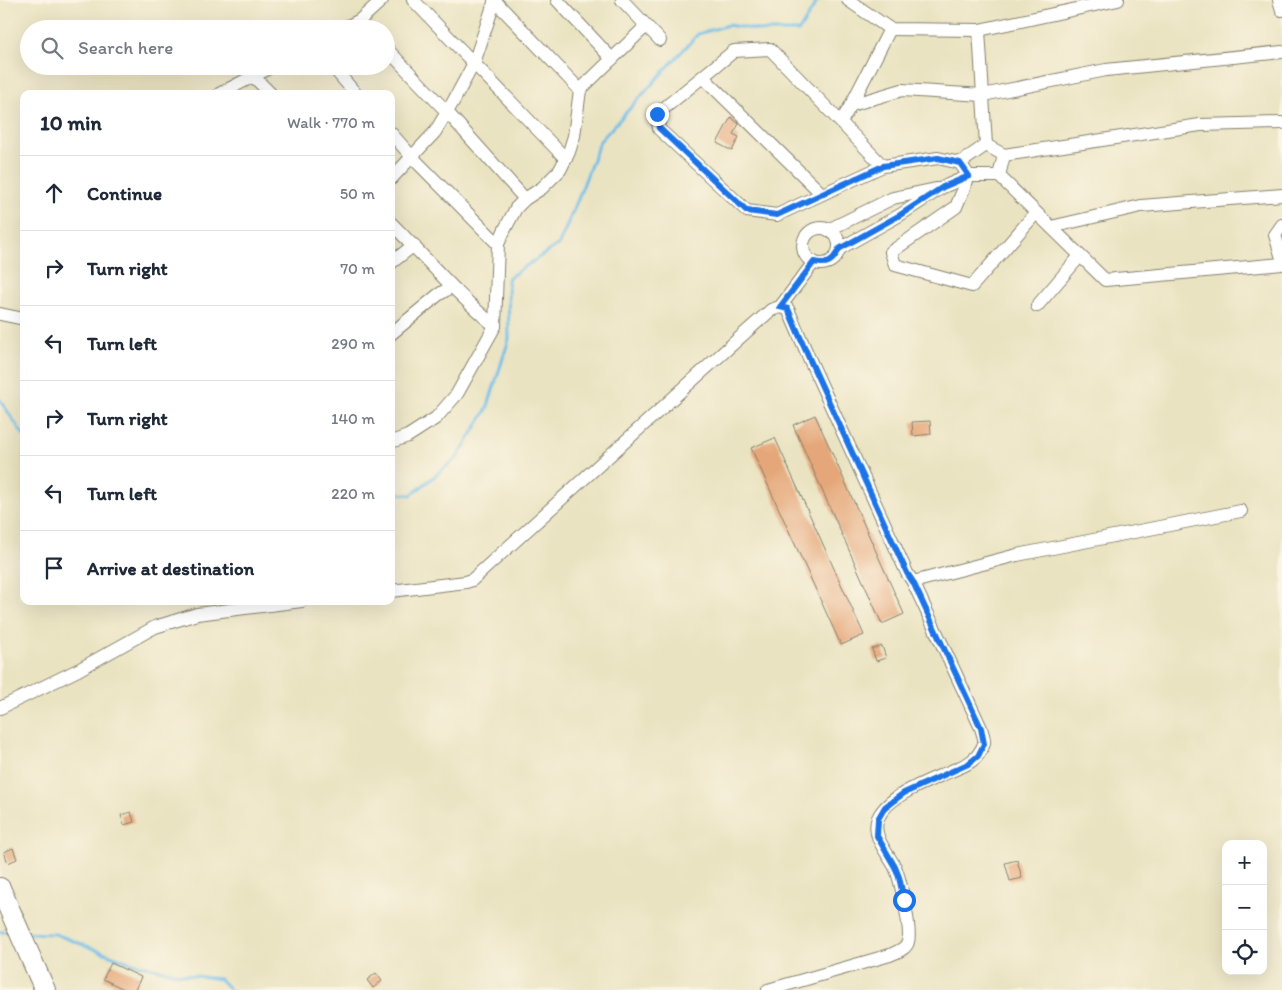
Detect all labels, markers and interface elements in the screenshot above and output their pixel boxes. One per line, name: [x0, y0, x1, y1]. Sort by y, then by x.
search box: [20, 20, 395, 75]
icon: search: [38, 34, 66, 62]
text: Search here: [78, 36, 173, 59]
route end: [646, 103, 669, 126]
text: 10 min: [40, 110, 102, 135]
text: Walk · 770 m: [287, 113, 375, 132]
icon: ahead: [40, 179, 68, 207]
text: Continue: [87, 182, 162, 205]
text: 50 m: [340, 184, 375, 203]
icon: right: [40, 254, 68, 282]
text: Turn right: [87, 257, 168, 280]
text: 70 m: [340, 259, 375, 278]
icon: left: [40, 329, 68, 357]
text: Turn left: [87, 332, 157, 355]
text: 290 m: [331, 334, 375, 353]
icon: right: [40, 404, 68, 432]
text: Turn right: [87, 407, 168, 430]
text: 140 m: [331, 409, 375, 428]
icon: left: [40, 479, 68, 507]
text: Turn left: [87, 482, 157, 505]
text: 220 m: [331, 484, 375, 503]
icon: arrive: [40, 554, 68, 582]
text: Arrive at destination: [87, 557, 254, 580]
map controls: [1222, 840, 1267, 975]
button: +: [1222, 840, 1267, 885]
button: −: [1222, 885, 1267, 930]
route start: [893, 889, 916, 912]
button: locate: [1222, 930, 1267, 975]

